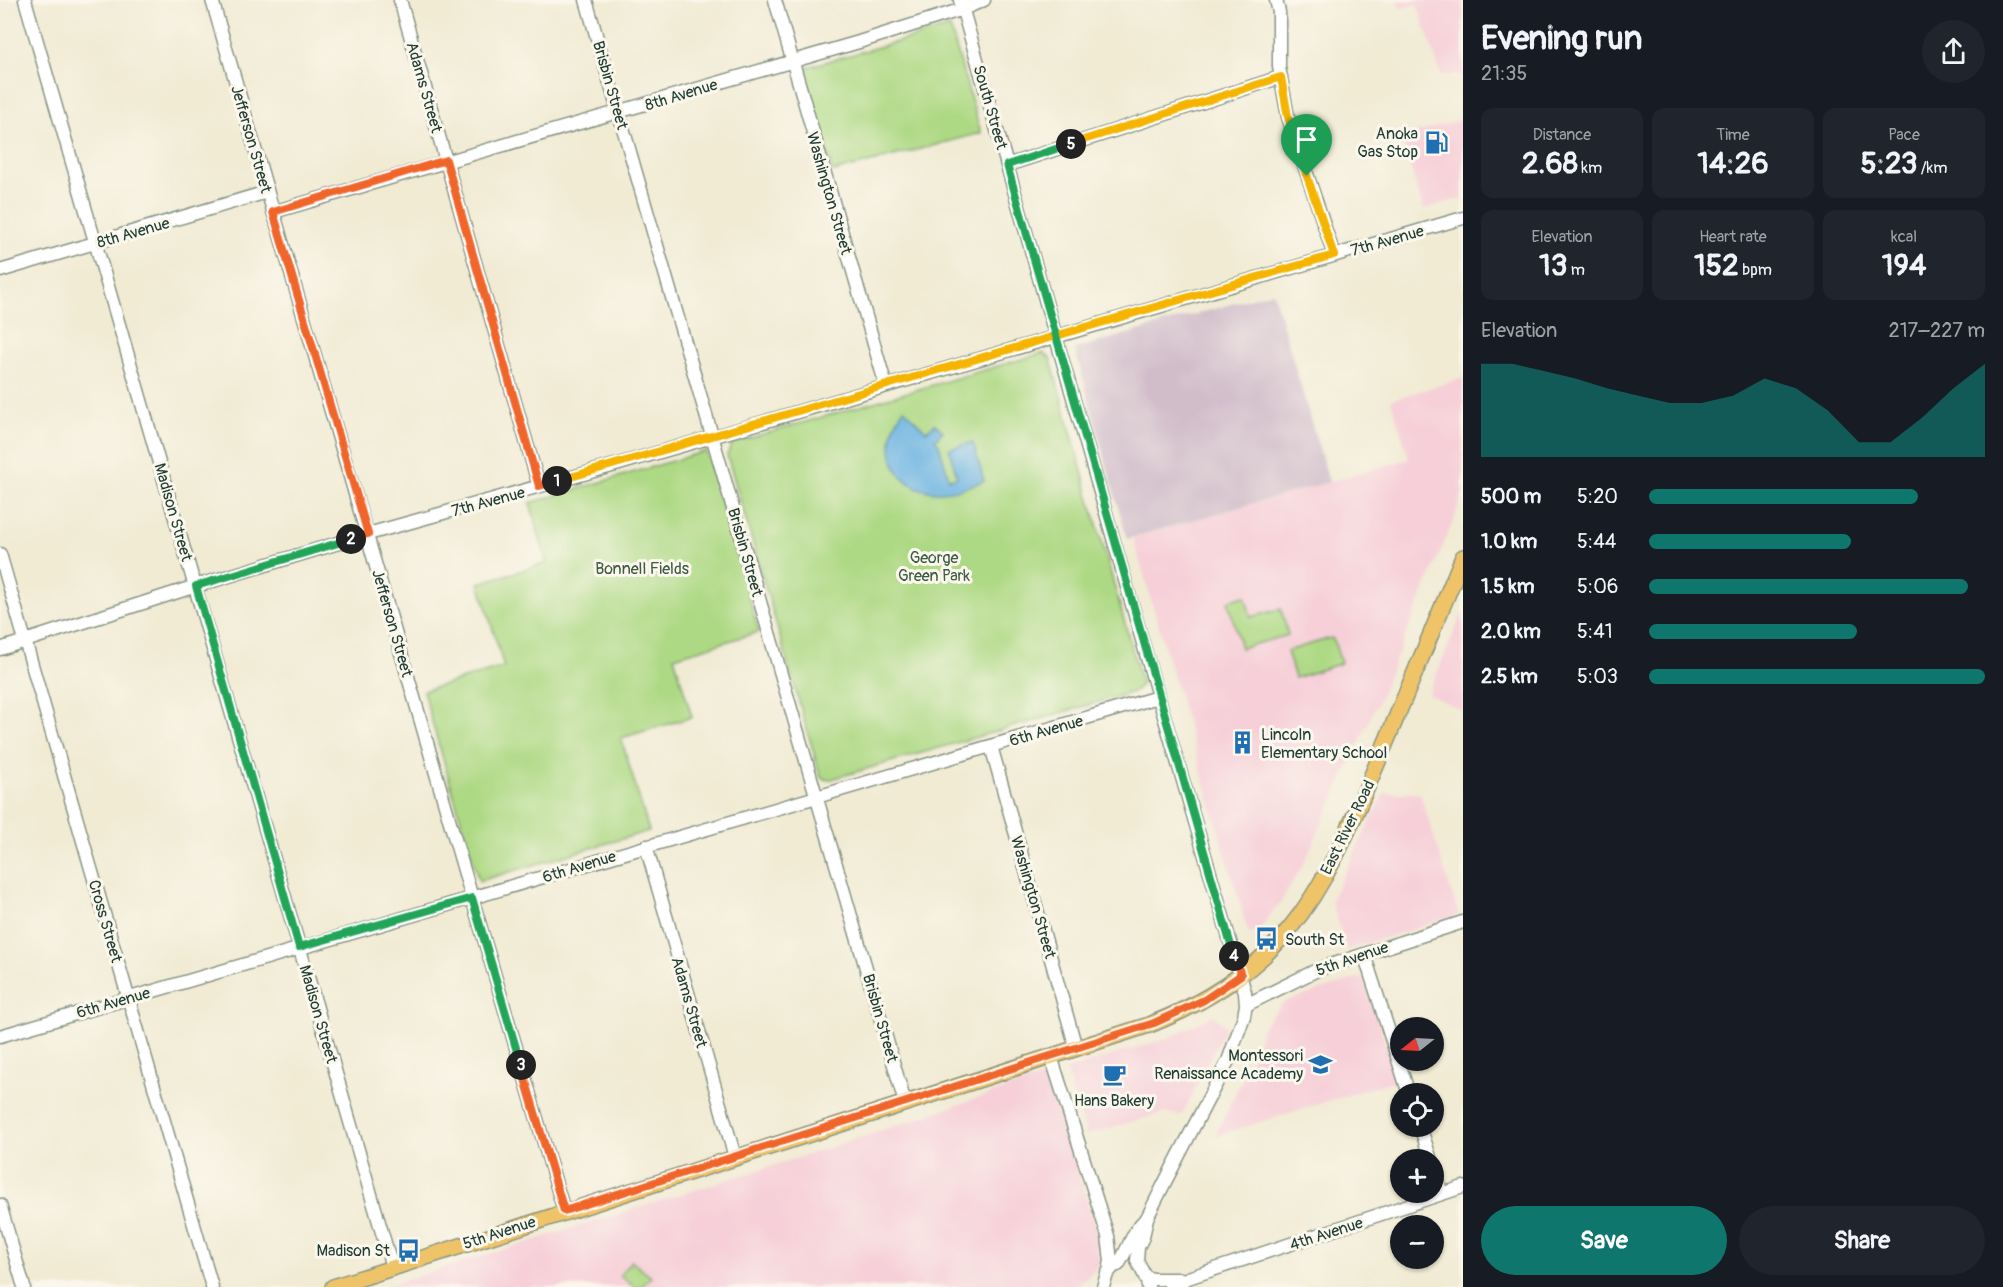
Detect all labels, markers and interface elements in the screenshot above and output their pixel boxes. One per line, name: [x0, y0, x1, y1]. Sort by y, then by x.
text: Evening run: [1481, 18, 1642, 59]
button: share: [1922, 20, 1985, 83]
street label: Adams Street: [402, 39, 447, 136]
street label: Brisbin Street: [588, 39, 632, 132]
text: 21:35: [1481, 61, 1527, 86]
street label: South Street: [968, 63, 1012, 152]
street label: 8th Avenue: [643, 74, 720, 115]
street label: Jefferson Street: [226, 83, 276, 196]
pin: [1281, 114, 1332, 176]
icon: arrive: [1290, 123, 1323, 156]
place label: Anoka Gas Stop: [1357, 124, 1418, 162]
text: Distance: [1533, 125, 1591, 145]
text: Time: [1716, 125, 1750, 145]
text: Pace: [1888, 125, 1920, 145]
pin: 5: [1056, 129, 1086, 159]
fuel station icon: Anoka Gas Stop: [1423, 129, 1449, 155]
street label: Washington Street: [802, 130, 856, 257]
text: 5: [1067, 134, 1075, 154]
text: 2.68: [1522, 145, 1578, 182]
text: 14:26: [1697, 145, 1769, 182]
text: 5:23: [1861, 145, 1917, 182]
text: km: [1578, 158, 1602, 178]
text: /km: [1917, 158, 1948, 178]
street label: 8th Avenue: [95, 213, 172, 253]
street label: 7th Avenue: [1348, 221, 1426, 261]
text: Elevation: [1532, 227, 1592, 247]
text: Heart rate: [1699, 227, 1767, 247]
text: kcal: [1891, 227, 1917, 247]
text: 13: [1539, 247, 1567, 284]
text: 152: [1694, 247, 1739, 284]
text: 194: [1882, 247, 1926, 284]
text: m: [1567, 260, 1585, 280]
text: bpm: [1739, 260, 1772, 280]
text: Elevation: [1481, 318, 1557, 343]
text: 217–227 m: [1889, 318, 1985, 343]
street label: Madison Street: [149, 461, 197, 564]
pin: 1: [542, 466, 572, 496]
text: 1: [554, 471, 560, 491]
street label: 7th Avenue: [449, 483, 527, 521]
text: 500 m: [1481, 484, 1541, 509]
text: 5:20: [1577, 484, 1618, 509]
street label: Brisbin Street: [723, 506, 767, 599]
pin: 2: [336, 524, 366, 554]
text: 2: [347, 529, 355, 549]
text: 1.0 km: [1481, 529, 1537, 554]
text: 5:44: [1577, 529, 1616, 554]
park label: George Green Park: [898, 548, 970, 586]
park label: Bonnell Fields: [595, 559, 689, 579]
street label: Jefferson Street: [367, 567, 417, 680]
text: 1.5 km: [1481, 574, 1534, 599]
text: 5:06: [1577, 574, 1618, 599]
text: 2.0 km: [1481, 619, 1541, 644]
text: 5:41: [1577, 619, 1613, 644]
text: 2.5 km: [1481, 664, 1538, 689]
text: 5:03: [1577, 664, 1618, 689]
street label: 6th Avenue: [1007, 711, 1086, 751]
place label: Lincoln Elementary School: [1261, 725, 1387, 763]
building icon: Lincoln Elementary School: [1230, 730, 1256, 756]
street label: East River Road: [1316, 777, 1379, 878]
street label: Washington Street: [1006, 834, 1060, 961]
street label: 6th Avenue: [540, 846, 619, 888]
street label: Cross Street: [84, 878, 127, 965]
bus stop icon: South St: [1254, 926, 1280, 952]
place label: South St: [1285, 930, 1345, 950]
street label: 5th Avenue: [1313, 937, 1391, 981]
pin: 4: [1219, 941, 1249, 971]
text: 4: [1229, 946, 1239, 966]
street label: Adams Street: [667, 954, 712, 1051]
street label: Madison Street: [294, 963, 342, 1066]
street label: Brisbin Street: [858, 972, 902, 1065]
street label: 6th Avenue: [74, 983, 153, 1023]
north arrow: [1390, 1017, 1444, 1071]
map controls: [1390, 1017, 1444, 1269]
place label: Montessori Renaissance Academy: [1154, 1046, 1303, 1084]
pin: 3: [506, 1050, 536, 1080]
school or university icon: Montessori Renaissance Academy: [1308, 1051, 1334, 1077]
text: 3: [517, 1055, 525, 1075]
cafe icon: Hans Bakery: [1101, 1062, 1127, 1088]
button: locate: [1390, 1083, 1444, 1137]
place label: Hans Bakery: [1074, 1091, 1154, 1111]
button: +: [1390, 1149, 1444, 1203]
button: Save: [1481, 1206, 1727, 1275]
button: Share: [1739, 1206, 1985, 1275]
street label: 5th Avenue: [460, 1212, 538, 1254]
street label: 4th Avenue: [1287, 1213, 1366, 1255]
button: −: [1390, 1215, 1444, 1269]
bus stop icon: Madison St: [395, 1237, 421, 1263]
place label: Madison St: [316, 1241, 391, 1261]

